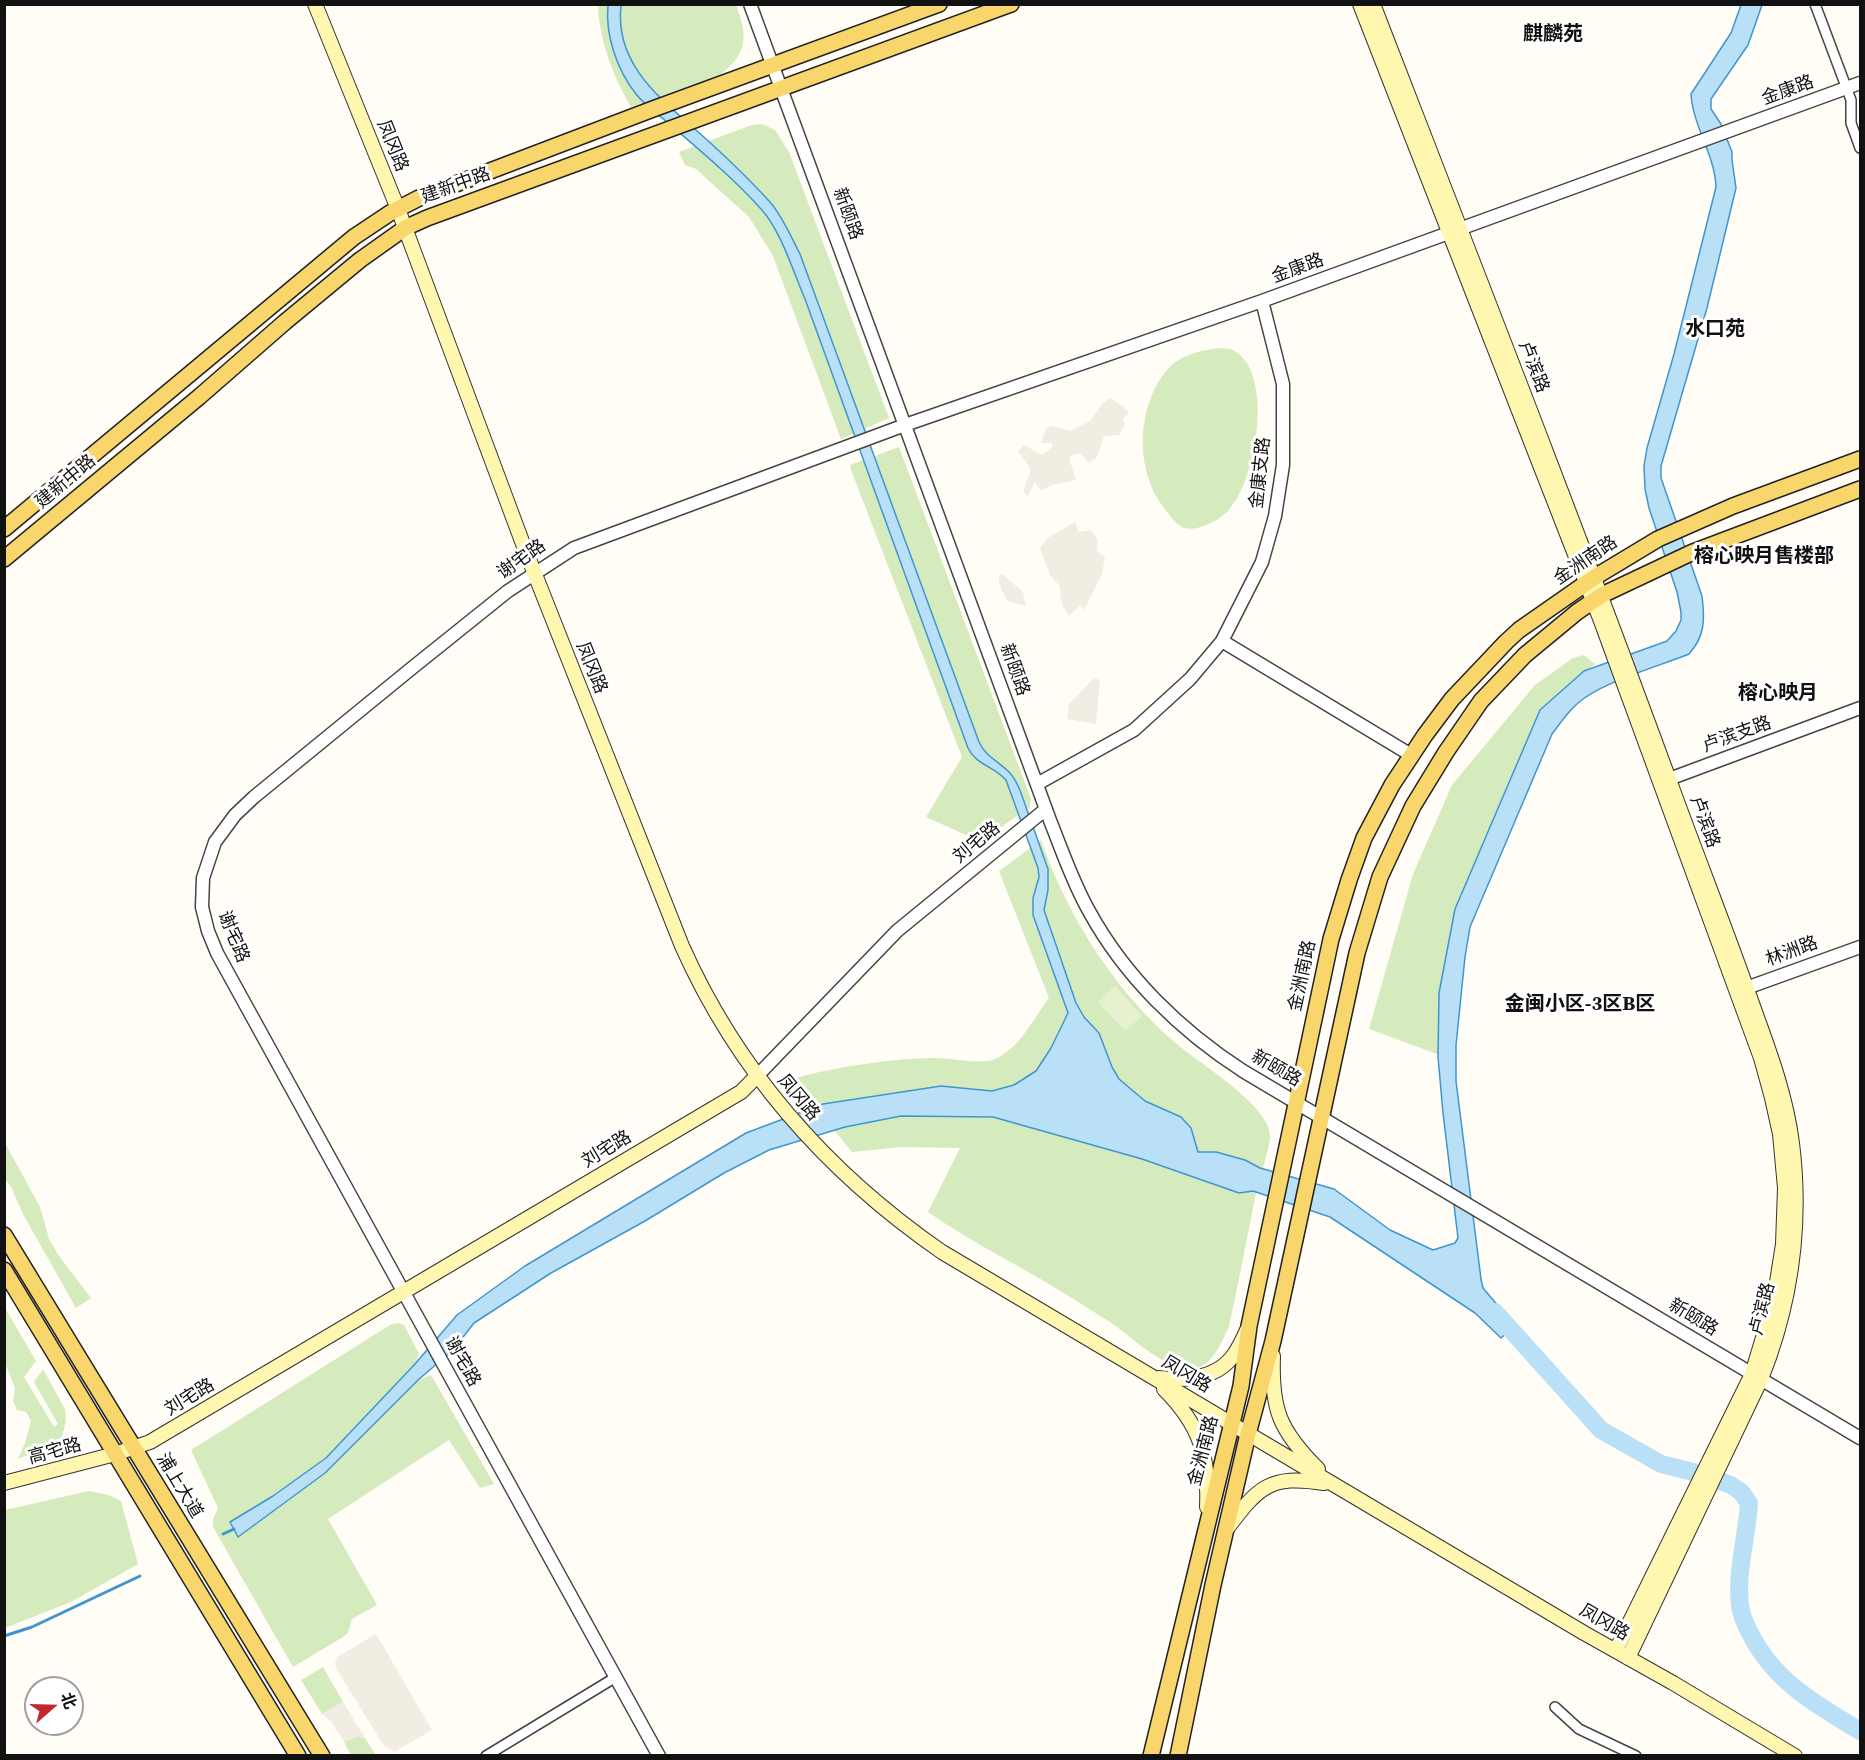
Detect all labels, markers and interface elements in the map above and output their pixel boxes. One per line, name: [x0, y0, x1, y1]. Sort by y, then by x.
district label: 麒麟苑: [1523, 23, 1583, 47]
street label: 金康路: [1759, 72, 1817, 110]
street label: 凤冈路: [372, 117, 412, 175]
street label: 建新中路: [418, 164, 494, 208]
street label: 新颐路: [828, 185, 866, 243]
street label: 金康路: [1269, 250, 1327, 288]
district label: 水口苑: [1685, 318, 1745, 342]
street label: 卢滨路: [1513, 338, 1553, 396]
street label: 金康支路: [1246, 436, 1276, 510]
street label: 建新中路: [31, 451, 101, 513]
street label: 金洲南路: [1550, 532, 1622, 590]
street label: 谢宅路: [494, 536, 550, 584]
district label: 榕心映月售楼部: [1694, 545, 1834, 569]
street label: 凤冈路: [571, 639, 611, 697]
street label: 新颐路: [995, 641, 1033, 699]
district label: 榕心映月: [1738, 682, 1818, 706]
street label: 卢滨支路: [1699, 713, 1775, 757]
street label: 卢滨路: [1685, 793, 1723, 851]
street label: 刘宅路: [949, 818, 1005, 868]
street label: 谢宅路: [213, 908, 253, 966]
street label: 林洲路: [1763, 933, 1821, 971]
street label: 金洲南路: [1285, 939, 1321, 1013]
district label: 金闽小区-3区B区: [1505, 993, 1655, 1017]
street label: 新颐路: [1247, 1046, 1305, 1092]
street label: 凤冈路: [772, 1070, 824, 1126]
street label: 刘宅路: [578, 1127, 636, 1173]
street label: 卢滨路: [1746, 1280, 1780, 1338]
street label: 新颐路: [1664, 1295, 1722, 1341]
street label: 谢宅路: [439, 1333, 485, 1391]
street label: 凤冈路: [1157, 1352, 1215, 1398]
street label: 刘宅路: [161, 1375, 219, 1421]
street label: 金洲南路: [1184, 1413, 1224, 1489]
street label: 高宅路: [26, 1435, 84, 1469]
street label: 浦上大道: [151, 1450, 207, 1522]
street label: 凤冈路: [1575, 1600, 1633, 1646]
north arrow: [24, 1676, 84, 1736]
text: 北: [56, 1689, 82, 1712]

